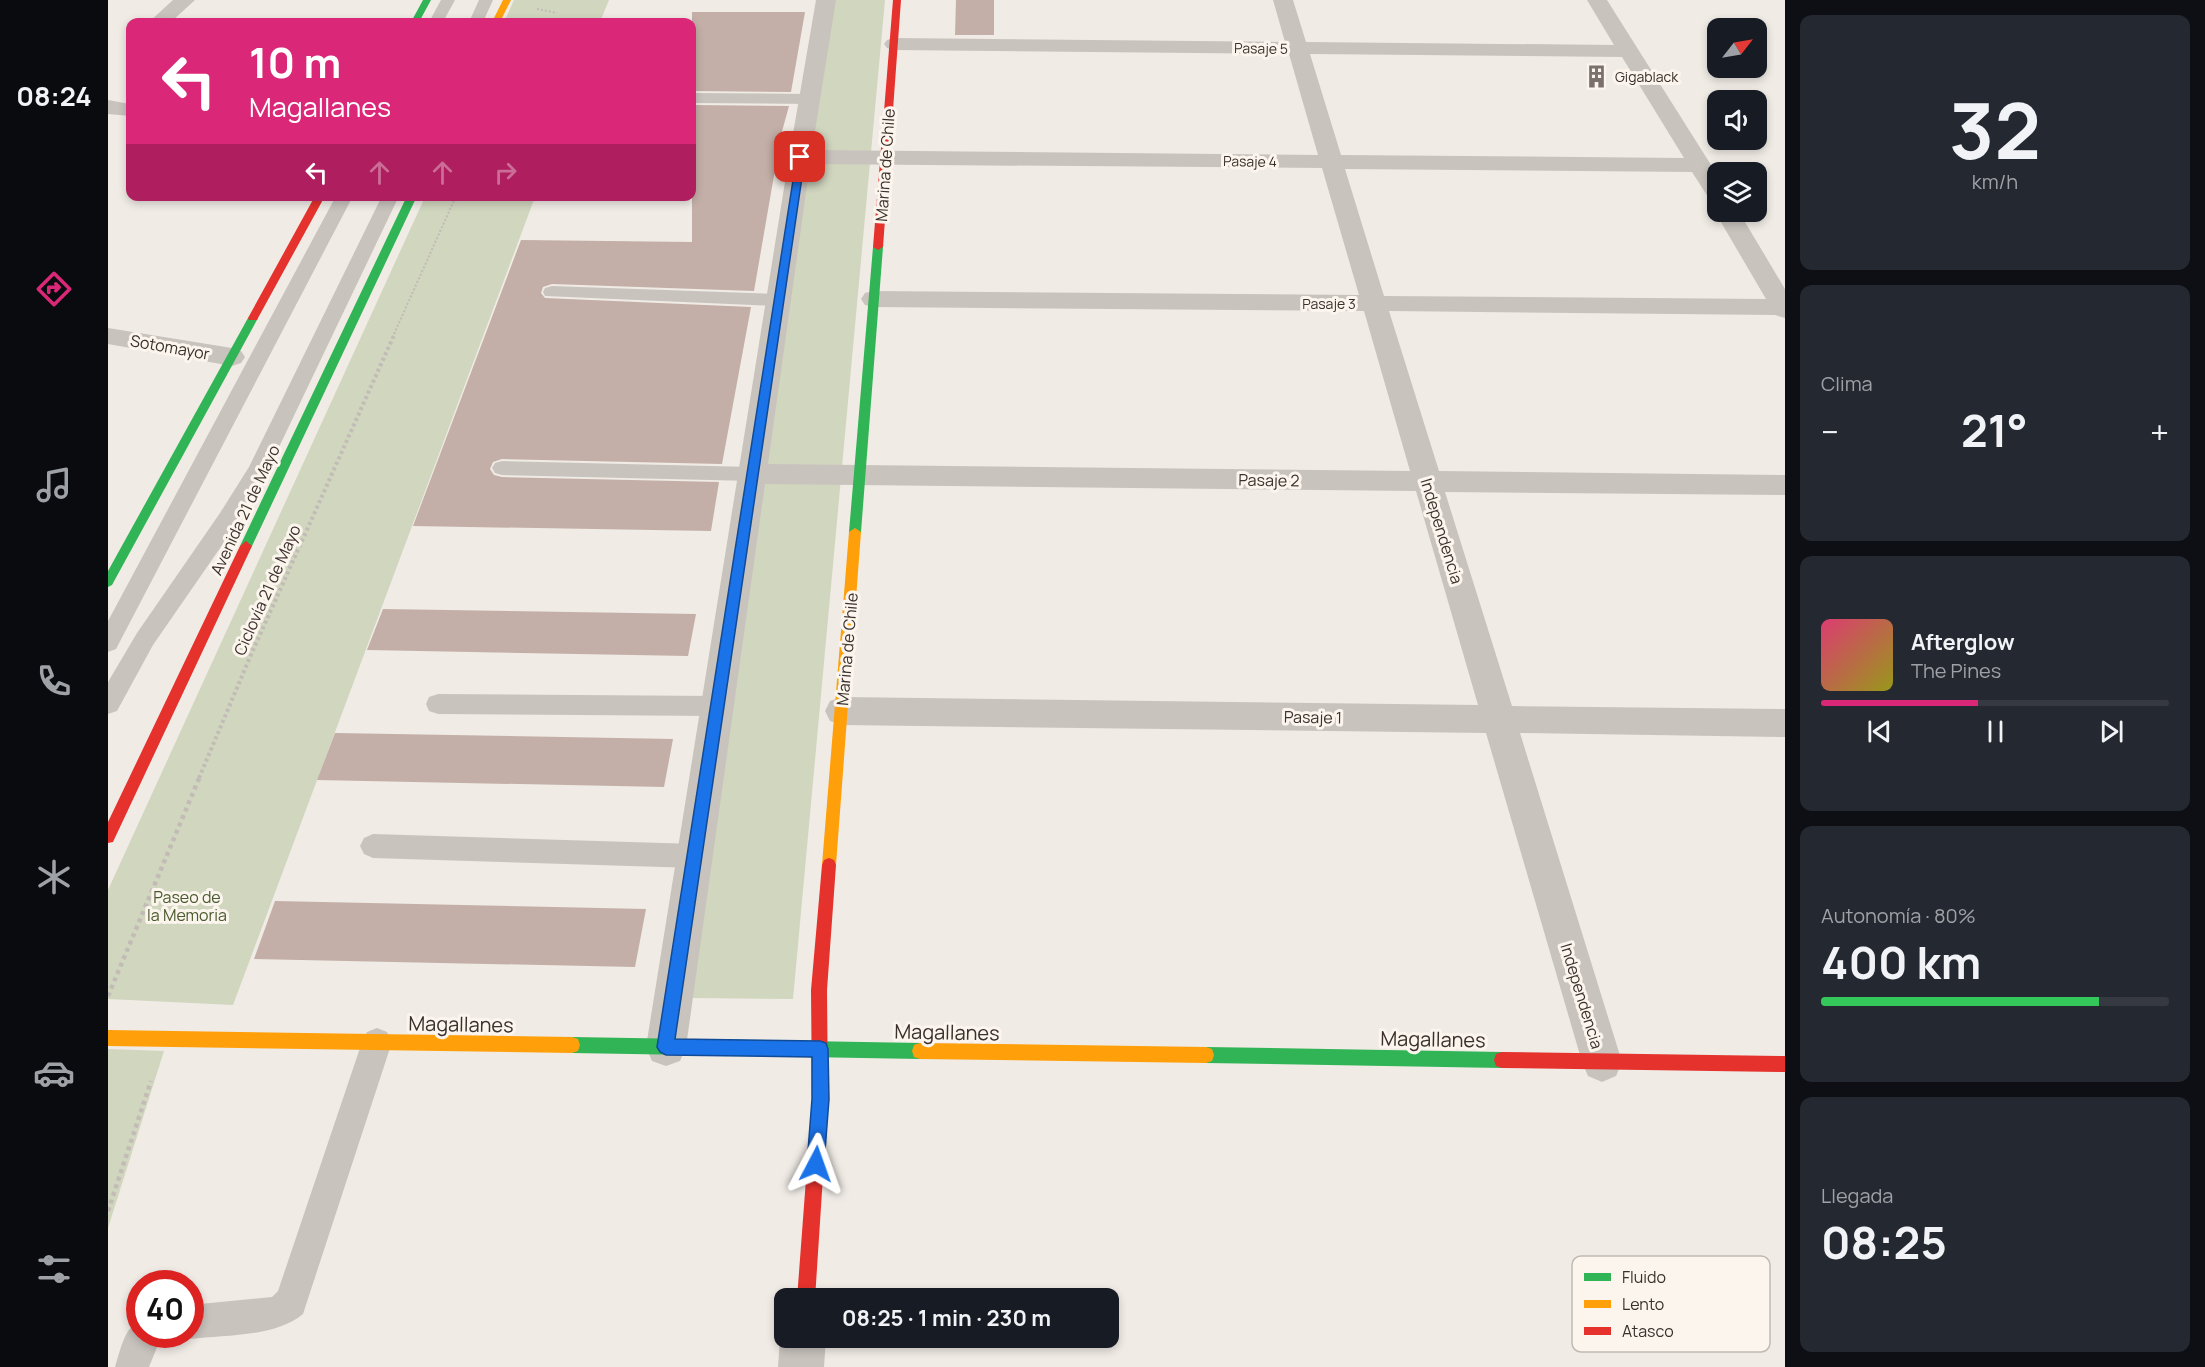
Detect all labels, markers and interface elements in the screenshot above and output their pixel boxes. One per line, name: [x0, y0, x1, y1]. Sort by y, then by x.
north arrow: [1707, 18, 1767, 78]
map controls: [1707, 18, 1767, 222]
text: 10 m: [249, 33, 341, 91]
street label: Pasaje 5: [1234, 38, 1288, 58]
icon: left: [150, 42, 228, 120]
building icon: Gigablack: [1584, 63, 1610, 89]
place label: Gigablack: [1615, 67, 1679, 86]
text: 32: [1949, 76, 2041, 182]
text: 08:24: [16, 77, 92, 114]
text: Magallanes: [249, 88, 391, 125]
button: sound: [1707, 90, 1767, 150]
street label: Marina de Chile: [870, 108, 900, 222]
pin: [774, 131, 825, 182]
icon: arrive: [783, 140, 816, 173]
street label: Pasaje 4: [1223, 151, 1277, 171]
icon: left: [300, 156, 333, 189]
icon: ahead: [363, 156, 396, 189]
icon: ahead: [426, 156, 459, 189]
icon: right: [489, 156, 522, 189]
button: layers: [1707, 162, 1767, 222]
text: km/h: [1972, 168, 2018, 195]
icon: directions: [33, 268, 75, 310]
street label: Pasaje 3: [1302, 294, 1356, 313]
street label: Sotomayor: [129, 329, 212, 365]
text: Clima: [1821, 370, 1873, 397]
text: 21°: [1961, 399, 2028, 461]
text: −: [1821, 409, 1839, 454]
text: +: [2150, 409, 2169, 454]
street label: Avenida 21 de Mayo: [205, 441, 285, 579]
icon: music: [33, 464, 75, 506]
street label: Pasaje 2: [1238, 468, 1300, 492]
street label: Independencia: [1416, 476, 1468, 586]
street label: Ciclovía 21 de Mayo: [228, 521, 306, 659]
street label: Marina de Chile: [831, 592, 863, 706]
text: Afterglow: [1911, 627, 2015, 657]
text: The Pines: [1911, 657, 2001, 684]
icon: phone: [33, 660, 75, 702]
street label: Pasaje 1: [1284, 705, 1342, 729]
icon: previous: [1863, 715, 1896, 748]
icon: pause: [1979, 715, 2012, 748]
icon: next: [2095, 715, 2128, 748]
icon: climate: [33, 856, 75, 898]
park label: Paseo de la Memoria: [147, 886, 227, 926]
text: Autonomía · 80%: [1821, 902, 1976, 929]
text: 400 km: [1821, 931, 1981, 993]
street label: Independencia: [1556, 941, 1608, 1051]
street label: Magallanes: [408, 1010, 514, 1038]
street label: Magallanes: [894, 1018, 1000, 1046]
street label: Magallanes: [1380, 1025, 1486, 1053]
icon: car: [33, 1052, 75, 1094]
position arrow: [784, 1132, 848, 1196]
text: Llegada: [1821, 1182, 1893, 1209]
text: 08:25: [1821, 1211, 1947, 1273]
icon: filters: [33, 1248, 75, 1290]
legend: [1572, 1256, 1770, 1352]
text: Fluido: [1622, 1266, 1666, 1288]
speed limit sign: 40: [126, 1270, 204, 1348]
text: Lento: [1622, 1293, 1664, 1315]
text: 08:25 · 1 min · 230 m: [842, 1303, 1051, 1333]
text: Atasco: [1622, 1320, 1674, 1342]

